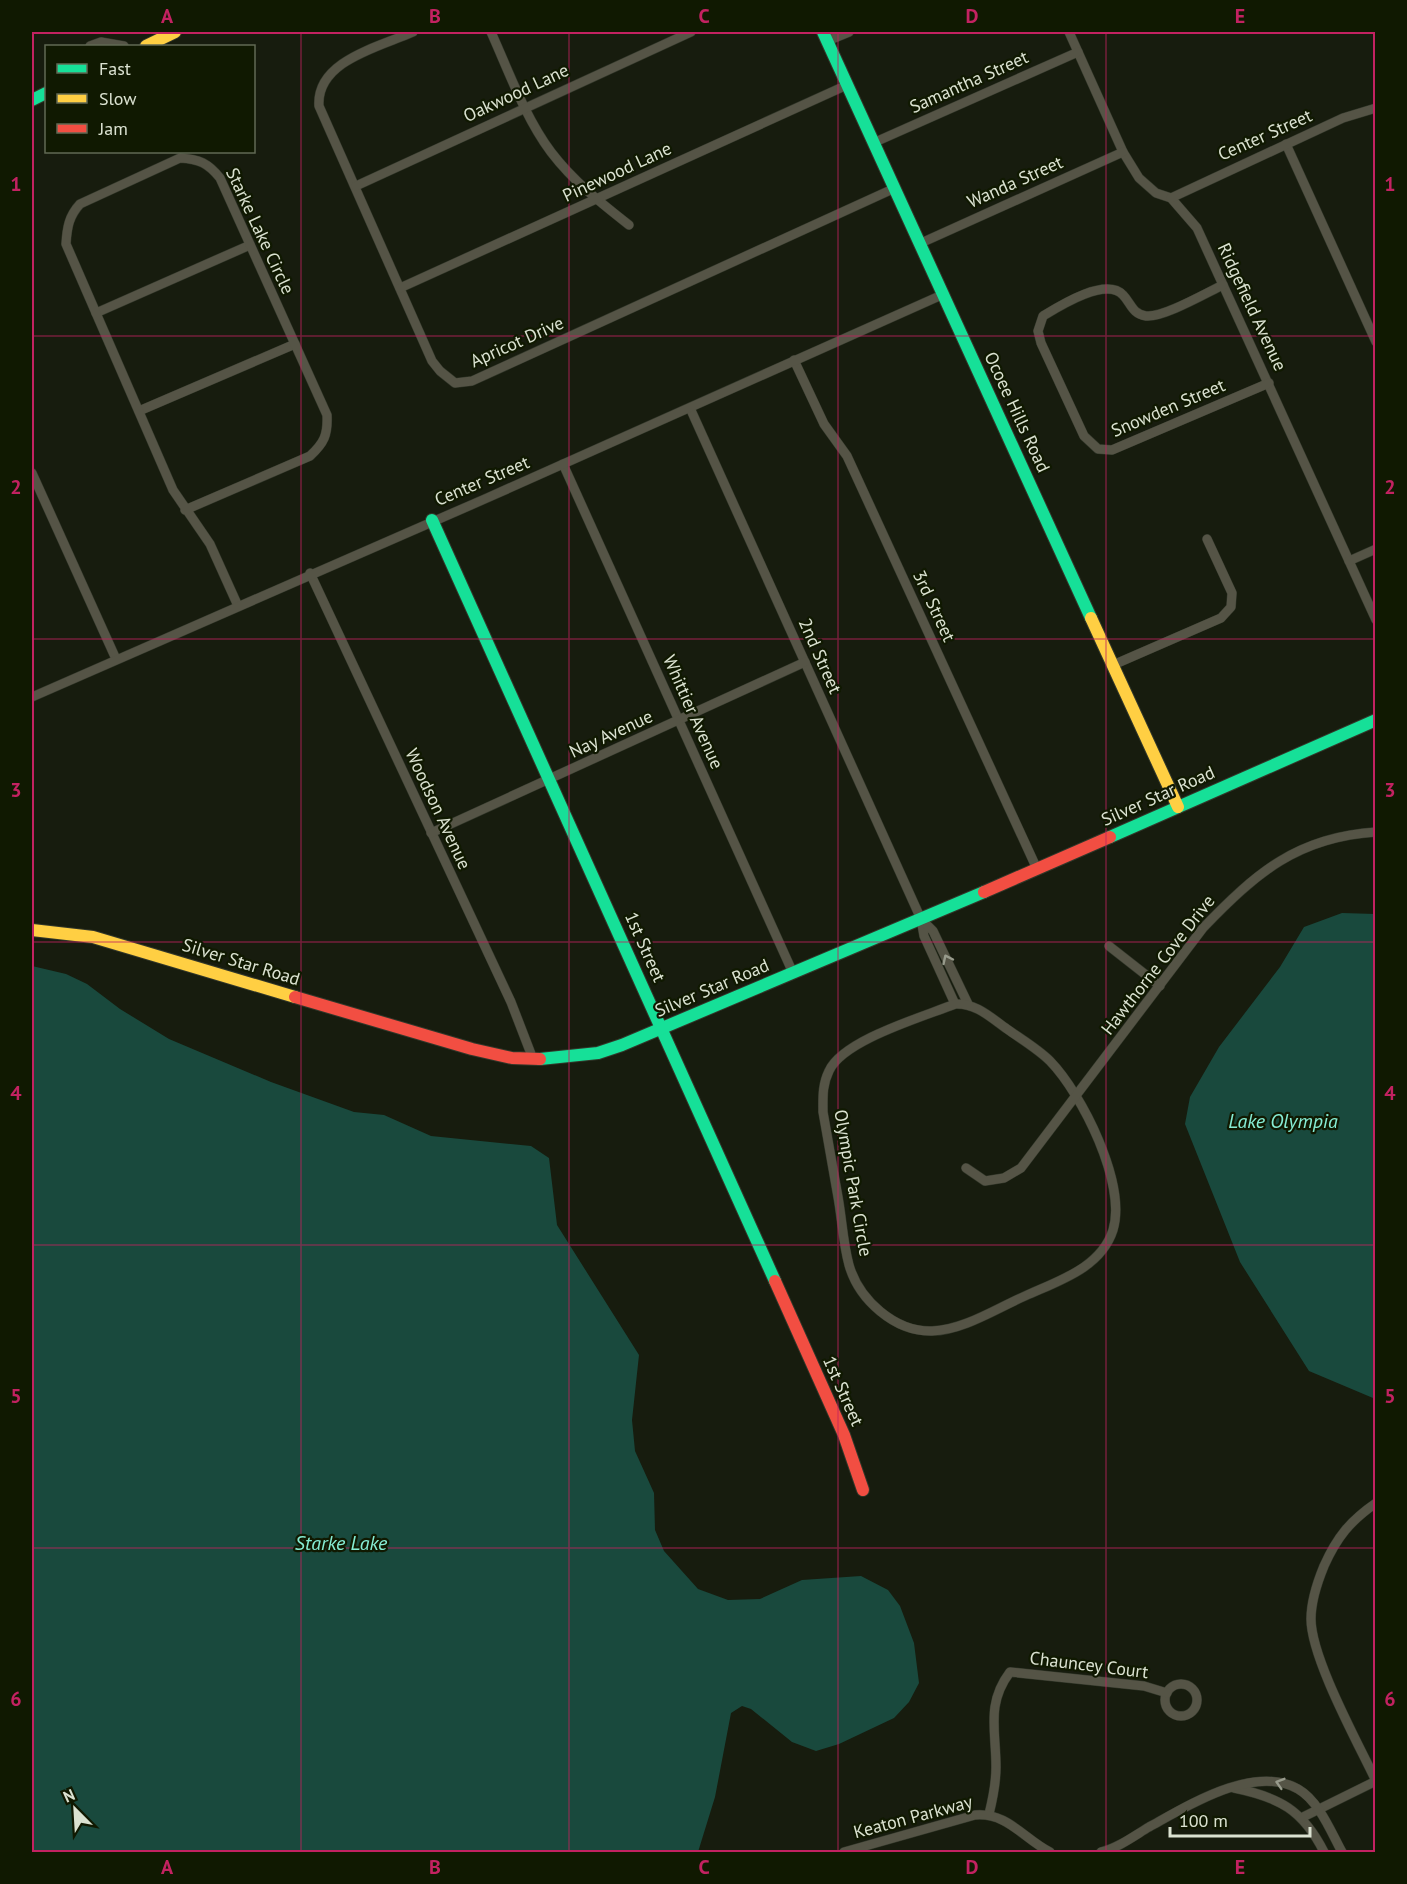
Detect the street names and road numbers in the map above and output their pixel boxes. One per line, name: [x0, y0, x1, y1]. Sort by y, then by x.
street label: Samantha Street: [906, 45, 1032, 118]
street label: Oakwood Lane: [459, 58, 572, 127]
street label: Center Street: [1214, 104, 1315, 166]
street label: Pinewood Lane: [559, 136, 675, 207]
street label: Wanda Street: [963, 150, 1066, 213]
street label: Starke Lake Circle: [221, 164, 300, 298]
street label: Ridgefield Avenue: [1213, 239, 1292, 374]
street label: Apricot Drive: [467, 311, 567, 372]
street label: Ocoee Hills Road: [979, 348, 1055, 476]
street label: Snowden Street: [1107, 373, 1228, 442]
street label: Center Street: [431, 450, 533, 511]
street label: 3rd Street: [908, 566, 961, 645]
street label: 2nd Street: [794, 615, 847, 697]
street label: Whittier Avenue: [658, 651, 729, 772]
street label: Nay Avenue: [565, 704, 656, 763]
street label: Woodson Avenue: [400, 745, 476, 873]
street label: Silver Star Road: [1097, 760, 1218, 831]
street label: Hawthorne Cove Drive: [1096, 890, 1219, 1039]
street label: 1st Street: [620, 908, 671, 985]
street label: Silver Star Road: [180, 933, 303, 990]
street label: Silver Star Road: [651, 953, 772, 1022]
street label: Olympic Park Circle: [829, 1108, 878, 1258]
street label: 1st Street: [818, 1352, 869, 1429]
street label: Chauncey Court: [1028, 1646, 1150, 1683]
street label: Keaton Parkway: [851, 1789, 975, 1843]

